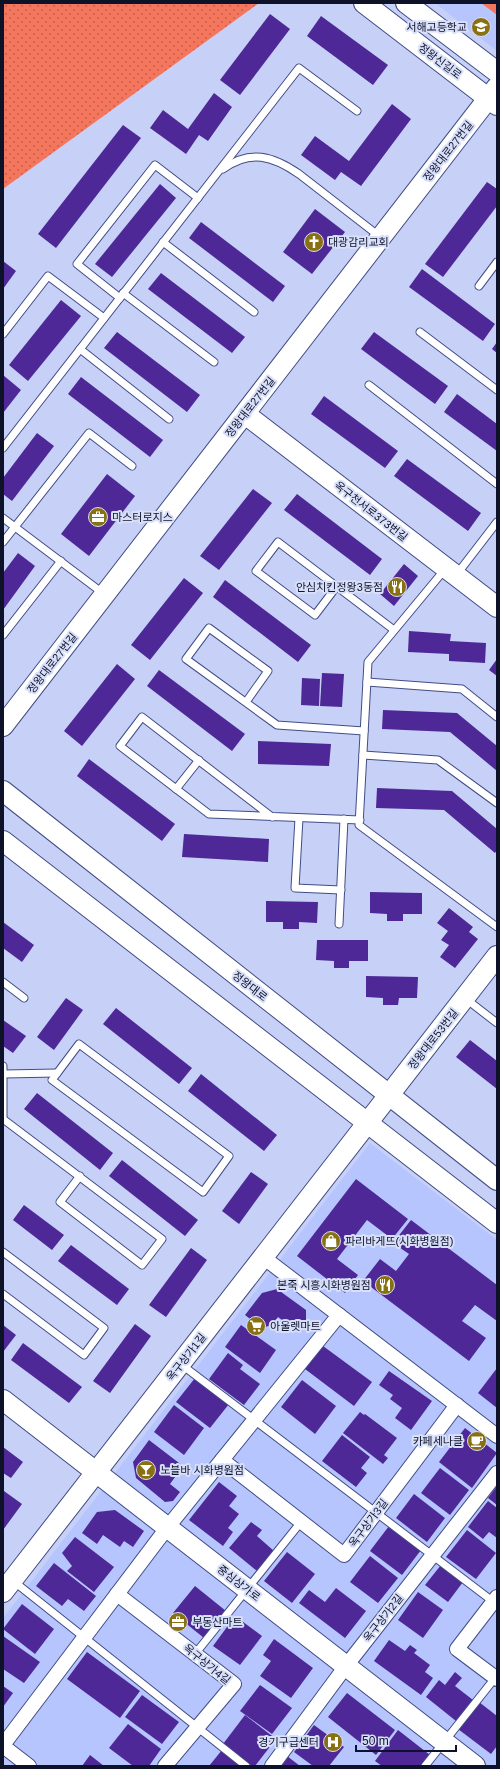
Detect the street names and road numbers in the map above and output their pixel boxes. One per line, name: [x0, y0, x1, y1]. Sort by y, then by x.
street label: 정왕신길로: [416, 41, 464, 81]
street label: 정왕대로27번길: [421, 119, 475, 183]
street label: 정왕대로27번길: [223, 375, 277, 439]
street label: 옥구천서로373번길: [332, 479, 410, 543]
street label: 정왕대로27번길: [25, 631, 79, 695]
street label: 정왕대로: [230, 969, 270, 1003]
street label: 정왕대로53번길: [406, 1007, 460, 1071]
street label: 옥구상가1길: [164, 1331, 208, 1383]
street label: 옥구상가3길: [346, 1497, 390, 1549]
street label: 중심상가로: [215, 1563, 263, 1603]
street label: 옥구상가2길: [361, 1592, 405, 1644]
street label: 옥구상가4길: [181, 1641, 233, 1687]

